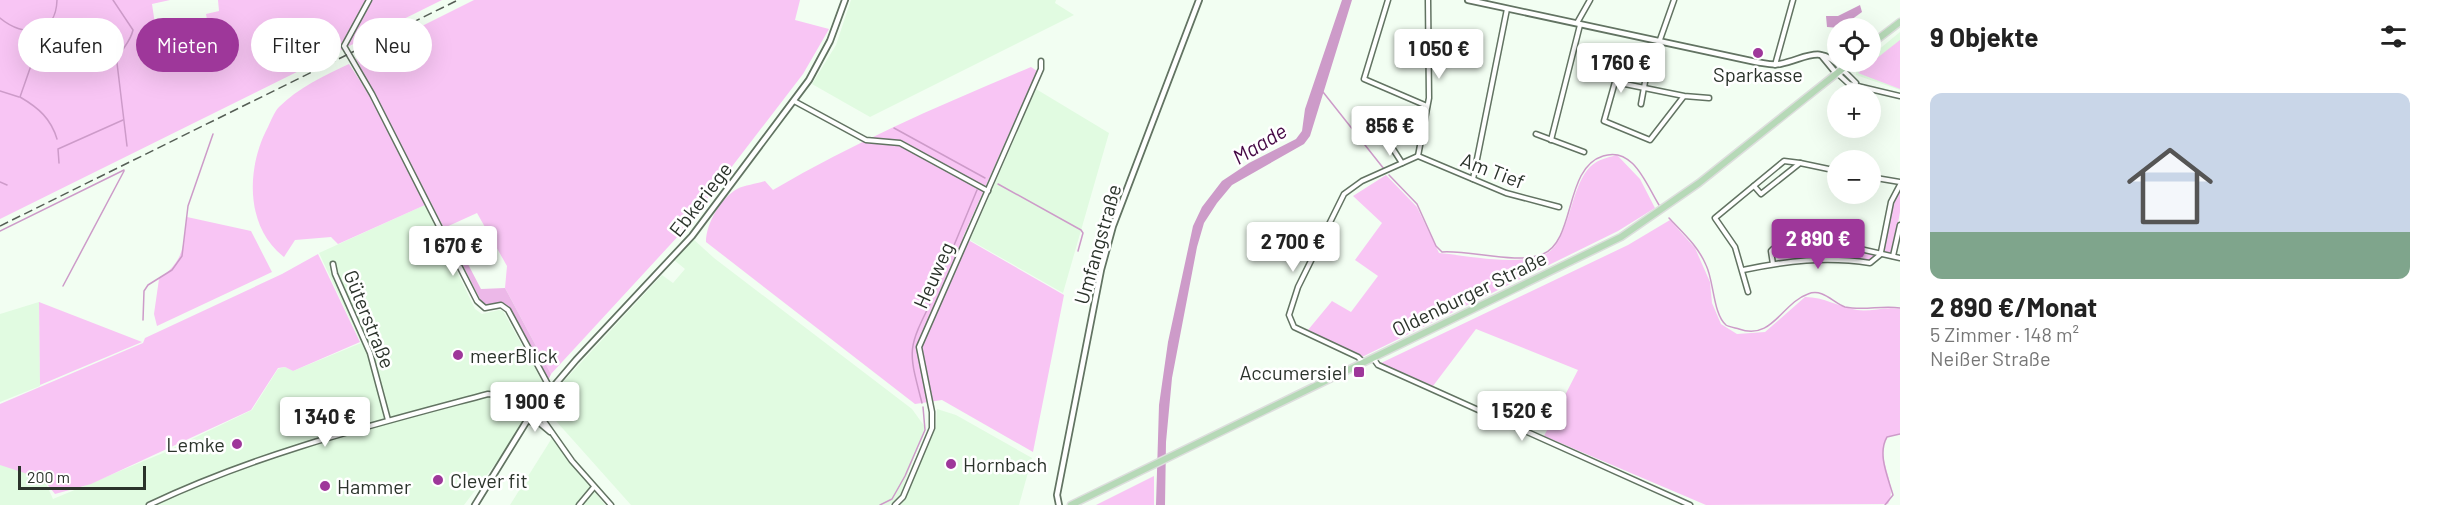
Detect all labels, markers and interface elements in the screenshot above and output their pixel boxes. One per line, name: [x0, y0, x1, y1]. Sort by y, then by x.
chip: Kaufen: [18, 18, 124, 72]
chip: Mieten: [136, 18, 239, 72]
chip: Filter: [251, 18, 341, 72]
chip: Neu: [353, 18, 432, 72]
map controls: [1827, 18, 1881, 204]
button: locate: [1827, 18, 1881, 72]
icon: filters: [2377, 20, 2410, 53]
text: 9 Objekte: [1930, 21, 2038, 52]
pin: 1 050 €: [1384, 29, 1494, 80]
text: 1 050 €: [1408, 36, 1470, 60]
pin: 1 760 €: [1566, 43, 1676, 94]
marker: Sparkasse: [1751, 46, 1765, 60]
text: 1 760 €: [1591, 50, 1651, 74]
place label: Sparkasse: [1713, 62, 1803, 86]
button: +: [1827, 84, 1881, 138]
pin: 856 €: [1348, 106, 1432, 157]
text: 856 €: [1365, 113, 1415, 137]
water label: Maade: [1227, 117, 1291, 169]
icon: home: [2116, 132, 2224, 240]
street label: Am Tief: [1458, 147, 1528, 193]
button: −: [1827, 150, 1881, 204]
street label: Ebkeriege: [664, 157, 736, 241]
street label: Umfangstraße: [1068, 181, 1126, 307]
pin: 2 890 €: [1763, 219, 1873, 270]
pin: 2 700 €: [1238, 222, 1348, 273]
pin: 1 670 €: [398, 226, 508, 277]
text: 2 890 €: [1786, 226, 1850, 250]
text: 2 700 €: [1261, 229, 1325, 253]
text: 1 670 €: [423, 233, 483, 257]
street label: Heuweg: [908, 238, 958, 312]
street label: Oldenburger Straße: [1388, 245, 1550, 341]
street label: Güterstraße: [339, 266, 401, 372]
text: 2 890 €/Monat: [1930, 291, 2097, 322]
text: 5 Zimmer · 148 m²: [1930, 322, 2079, 346]
place label: meerBlick: [470, 343, 558, 367]
text: Neißer Straße: [1930, 346, 2051, 370]
marker: meerBlick: [451, 348, 465, 362]
place label: Accumersiel: [1239, 360, 1347, 384]
marker: Accumersiel: [1352, 365, 1366, 379]
pin: 1 900 €: [480, 382, 590, 433]
text: 1 900 €: [504, 389, 566, 413]
pin: 1 520 €: [1467, 391, 1577, 442]
pin: 1 340 €: [270, 397, 380, 448]
text: 1 520 €: [1491, 398, 1553, 422]
text: 1 340 €: [294, 404, 356, 428]
place label: Lemke: [166, 432, 225, 456]
marker: Lemke: [230, 437, 244, 451]
place label: Hornbach: [963, 452, 1047, 476]
marker: Hornbach: [944, 457, 958, 471]
scale bar: [18, 463, 146, 490]
text: 200 m: [27, 467, 70, 486]
place label: Clever fit: [450, 468, 528, 492]
marker: Clever fit: [431, 473, 445, 487]
place label: Hammer: [337, 474, 411, 498]
marker: Hammer: [318, 479, 332, 493]

